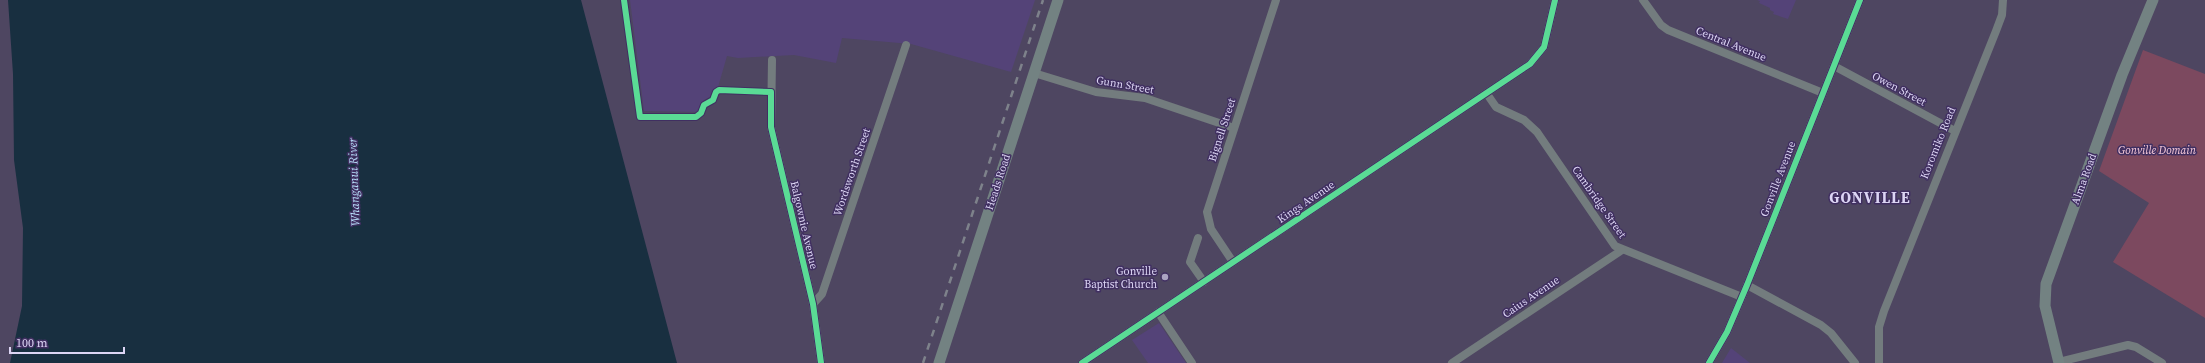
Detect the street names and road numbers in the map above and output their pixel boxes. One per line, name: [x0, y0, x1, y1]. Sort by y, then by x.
street label: Central Avenue: [1694, 23, 1769, 65]
street label: Owen Street: [1869, 68, 1929, 110]
street label: Gunn Street: [1095, 73, 1155, 98]
street label: Bignell Street: [1205, 96, 1239, 164]
street label: Koromiko Road: [1917, 104, 1960, 181]
street label: Wordsworth Street: [830, 126, 874, 218]
street label: Gonville Avenue: [1757, 139, 1799, 219]
street label: Heads Road: [982, 151, 1014, 212]
street label: Alma Road: [2068, 151, 2100, 207]
street label: Cambridge Street: [1568, 163, 1630, 241]
street label: Kings Avenue: [1274, 177, 1338, 227]
street label: Balgownie Avenue: [787, 179, 822, 271]
street label: Caius Avenue: [1500, 272, 1563, 322]

